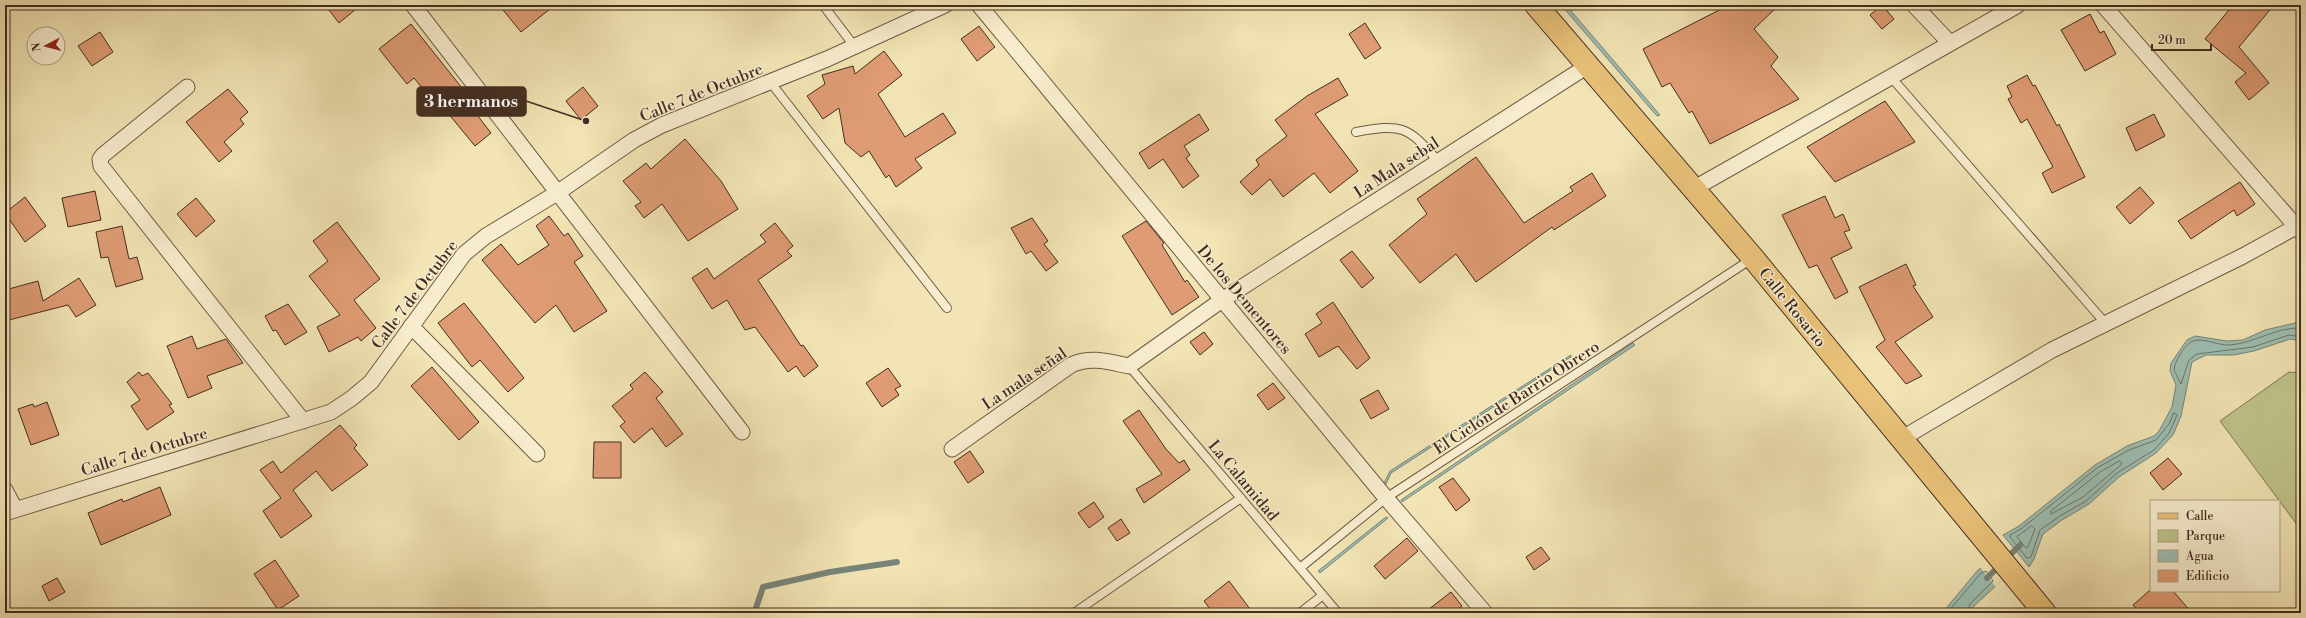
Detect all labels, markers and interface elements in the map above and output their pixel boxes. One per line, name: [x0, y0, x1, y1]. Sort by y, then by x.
north arrow: [26, 26, 66, 66]
scale bar: [2152, 26, 2211, 52]
text: 20 m: [2158, 33, 2186, 48]
text: N: [30, 42, 45, 52]
street label: Calle 7 de Octubre: [637, 59, 766, 127]
callout: 3 hermanos: [417, 87, 526, 116]
text: 3 hermanos: [424, 91, 518, 113]
street label: La Mala sebal: [1350, 133, 1443, 203]
street label: Calle 7 de Octubre: [367, 236, 462, 353]
street label: De los Dementores: [1193, 241, 1296, 358]
street label: Calle Rosario: [1754, 264, 1830, 351]
street label: El Ciclón de Barrio Obrero: [1430, 337, 1603, 459]
street label: La mala señal: [978, 343, 1071, 414]
street label: Calle 7 de Octubre: [79, 423, 210, 481]
street label: La Calamidad: [1204, 436, 1283, 525]
legend: [2150, 500, 2280, 592]
text: Calle: [2186, 509, 2213, 524]
text: Parque: [2186, 529, 2225, 544]
text: Agua: [2185, 549, 2215, 564]
text: Edificio: [2186, 569, 2229, 584]

